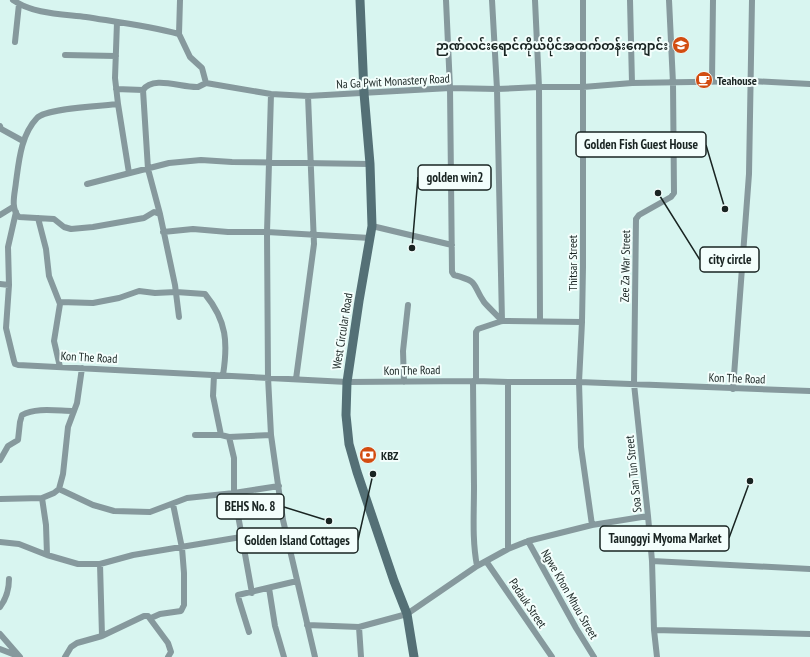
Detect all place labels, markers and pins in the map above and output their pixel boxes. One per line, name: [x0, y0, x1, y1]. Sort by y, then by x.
school or university icon: ဉာဏ်လင်းရောင်ကိုယ်ပိုင်အထက်တန်း‌ကျောင်း: [671, 35, 691, 55]
place label: ဉာဏ်လင်းရောင်ကိုယ်ပိုင်အထက်တန်း‌ကျောင်း: [436, 36, 668, 57]
cafe icon: Teahouse: [694, 70, 714, 90]
place label: Teahouse: [717, 73, 757, 88]
callout: Golden Fish Guest House: [576, 132, 706, 157]
callout: golden win2: [418, 165, 491, 190]
callout: city circle: [700, 247, 759, 272]
bank icon: KBZ: [358, 445, 378, 465]
place label: KBZ: [381, 448, 399, 463]
callout: BEHS No. 8: [217, 494, 284, 519]
callout: Taunggyi Myoma Market: [600, 526, 729, 551]
callout: Golden Island Cottages: [237, 528, 358, 553]

